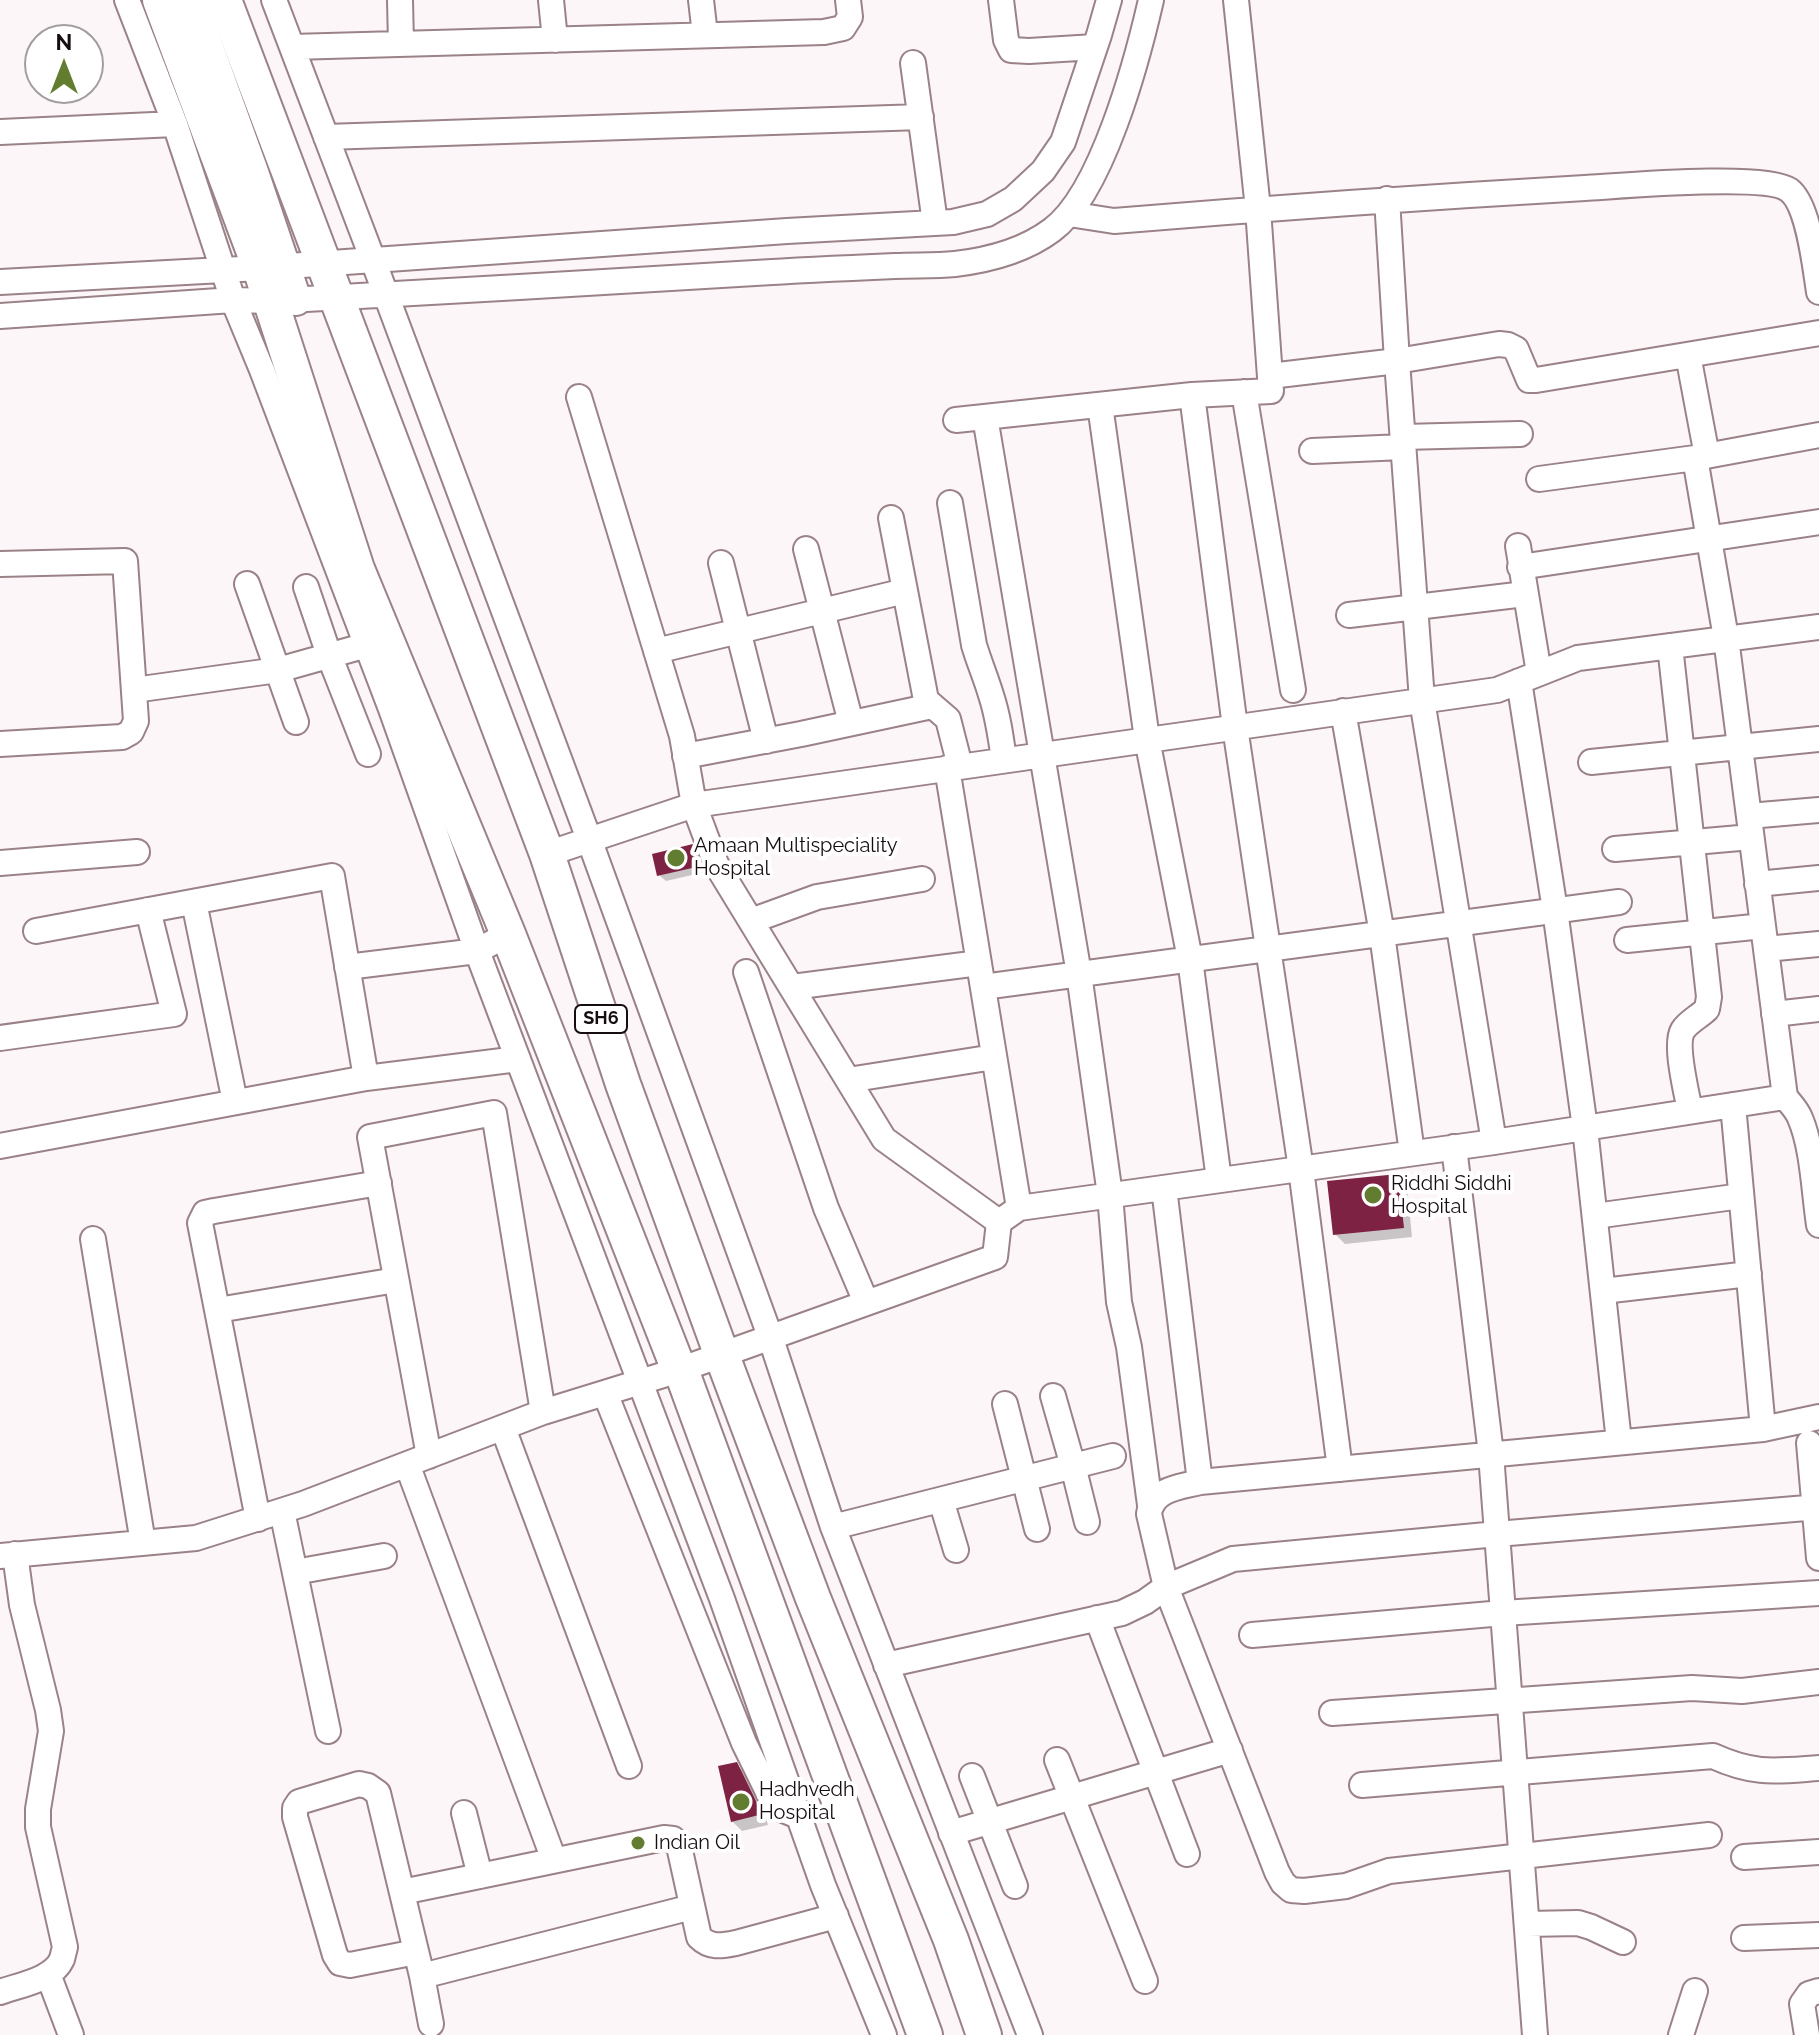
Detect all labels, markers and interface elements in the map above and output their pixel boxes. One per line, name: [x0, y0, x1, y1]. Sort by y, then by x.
north arrow: [24, 24, 104, 104]
text: N: [56, 29, 72, 55]
place label: Amaan Multispeciality Hospital: [694, 834, 898, 881]
marker: Amaan Multispeciality Hospital: [665, 847, 687, 869]
road number: SH6: [575, 1005, 627, 1033]
place label: Riddhi Siddhi Hospital: [1391, 1172, 1512, 1219]
marker: Riddhi Siddhi Hospital: [1362, 1184, 1384, 1206]
place label: Hadhvedh Hospital: [759, 1778, 855, 1825]
marker: Hadhvedh Hospital: [730, 1791, 752, 1813]
place label: Indian Oil: [654, 1831, 740, 1855]
marker: Indian Oil: [629, 1834, 647, 1852]

